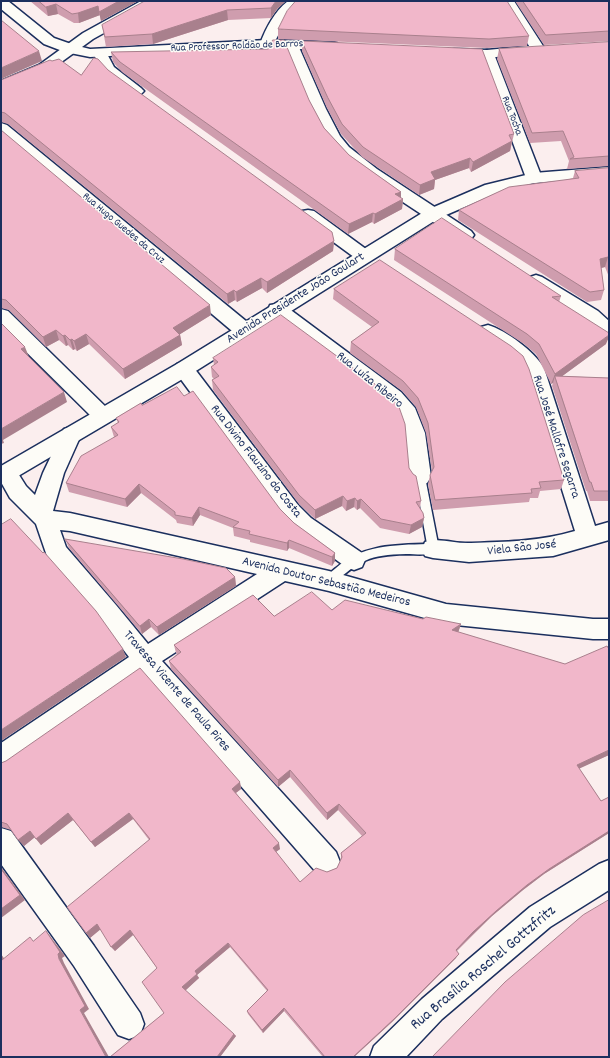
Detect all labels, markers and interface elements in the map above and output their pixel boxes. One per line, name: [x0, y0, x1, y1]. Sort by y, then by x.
street label: Rua Professor Roldão de Barros: [170, 38, 304, 56]
street label: Rua Tocha: [498, 95, 524, 137]
street label: Rua Hugo Guedes da Cruz: [79, 191, 167, 267]
street label: Avenida Presidente João Goulart: [224, 250, 368, 348]
street label: Rua Luíza Ribeiro: [332, 349, 406, 413]
street label: Rua José Mallofre Segarra: [528, 374, 582, 500]
street label: Rua Divino Flauzino da Costa: [206, 402, 304, 522]
street label: Viela São José: [487, 538, 557, 560]
street label: Avenida Doutor Sebastião Medeiros: [240, 555, 412, 611]
street label: Travessa Vicente de Paula Pires: [119, 628, 233, 756]
street label: Rua Brasília Roschel Gottzfritz: [407, 903, 561, 1035]

